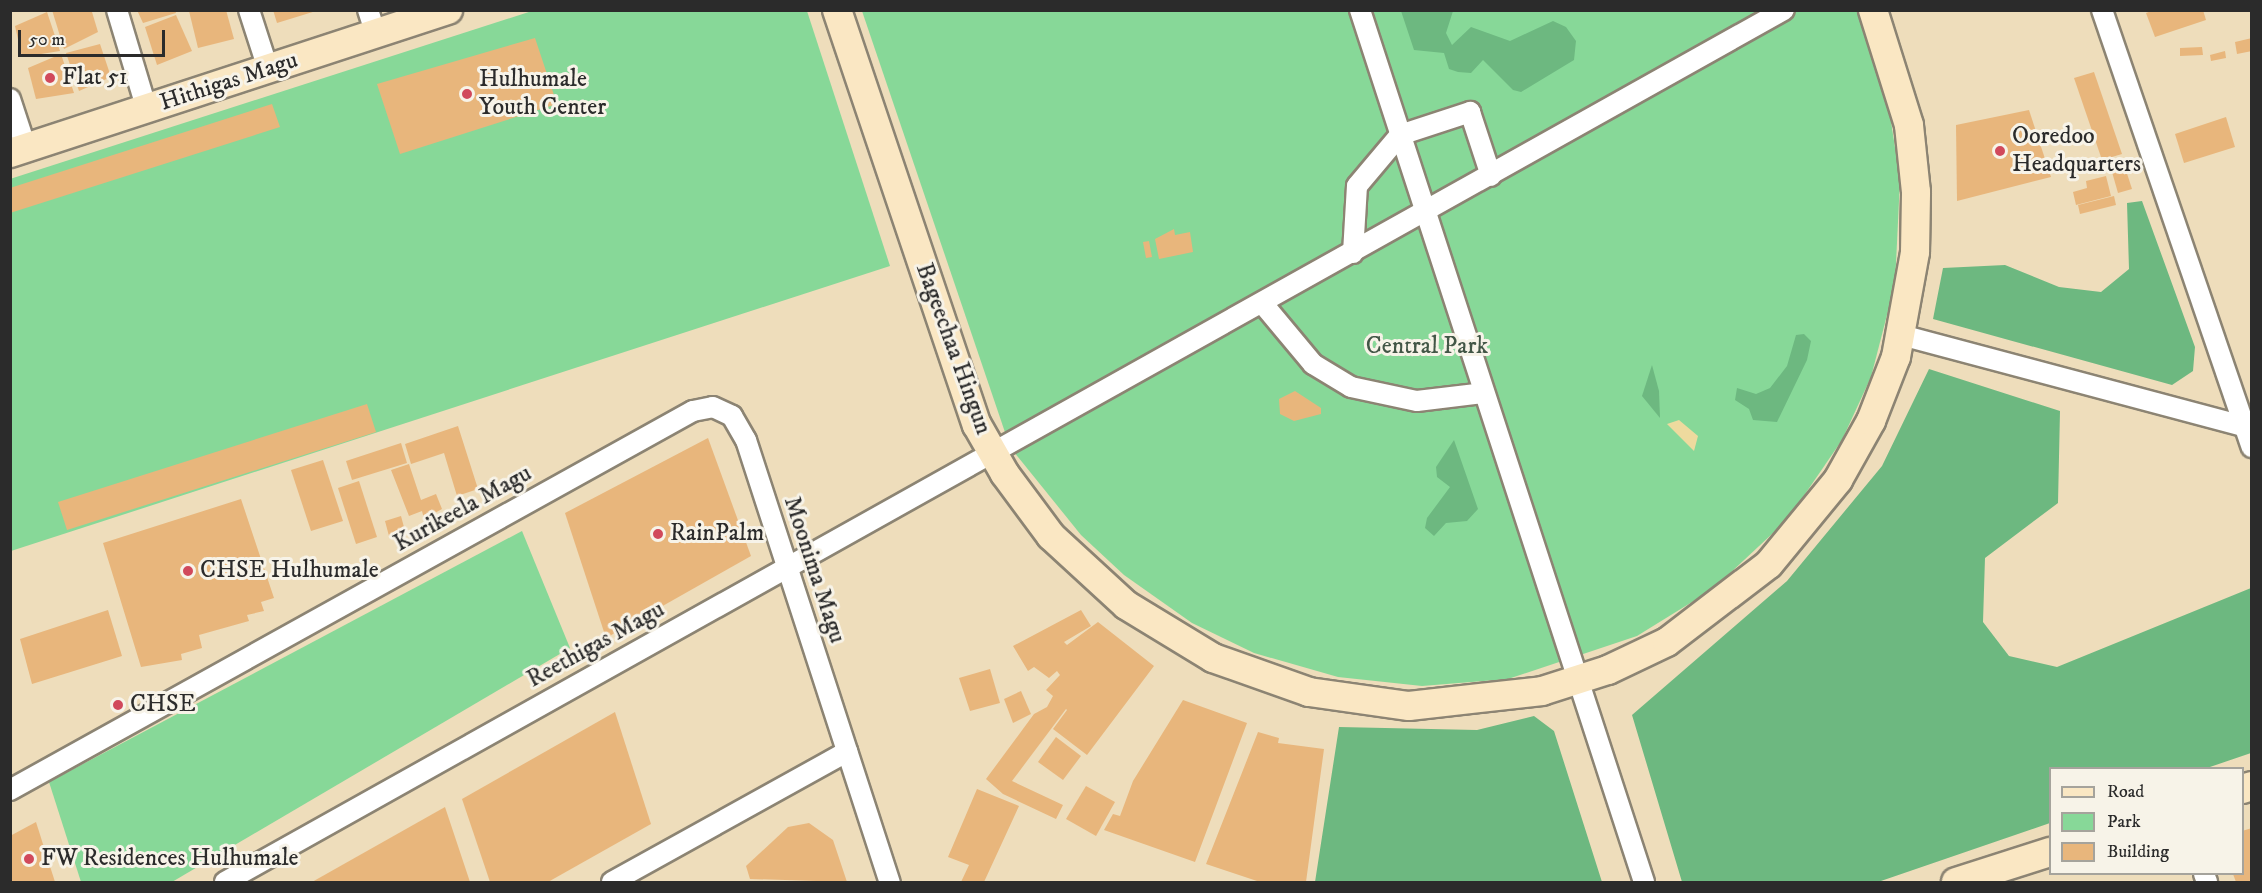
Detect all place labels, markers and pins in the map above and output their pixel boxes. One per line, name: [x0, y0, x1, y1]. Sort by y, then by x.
place label: Flat 51: [62, 64, 128, 92]
place label: Hulhumale Youth Center: [479, 66, 606, 122]
marker: Flat 51: [43, 71, 57, 85]
marker: Hulhumale Youth Center: [460, 87, 474, 101]
place label: Ooredoo Headquarters: [2012, 123, 2141, 179]
marker: Ooredoo Headquarters: [1993, 144, 2007, 158]
place label: RainPalm: [670, 520, 764, 548]
marker: RainPalm: [651, 527, 665, 541]
place label: CHSE Hulhumale: [200, 557, 379, 585]
marker: CHSE Hulhumale: [181, 564, 195, 578]
place label: CHSE: [130, 691, 196, 719]
marker: CHSE: [111, 698, 125, 712]
place label: FW Residences Hulhumale: [41, 845, 298, 873]
marker: FW Residences Hulhumale: [22, 852, 36, 866]

